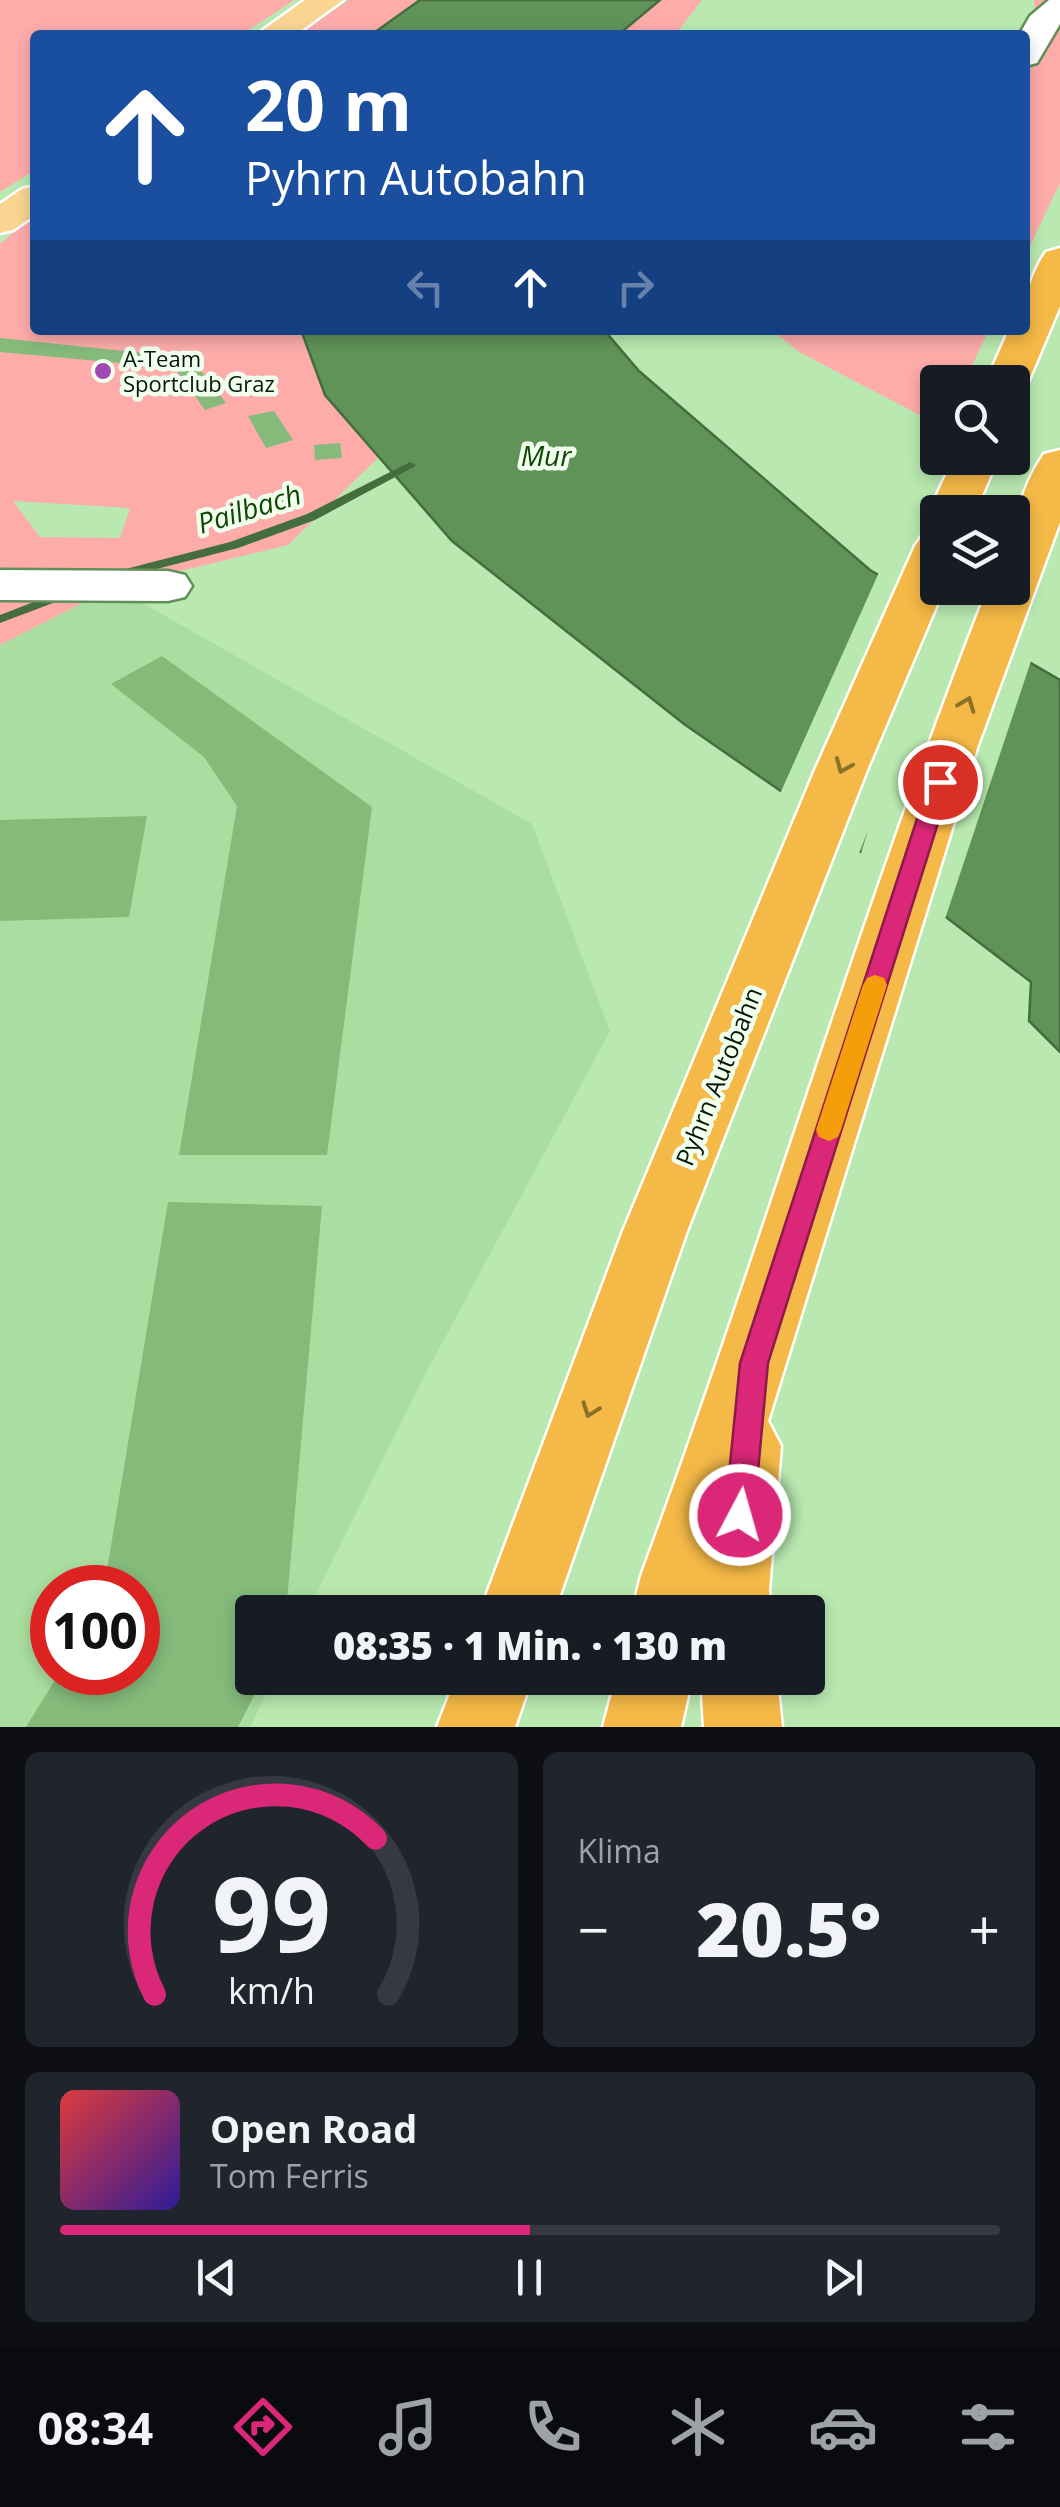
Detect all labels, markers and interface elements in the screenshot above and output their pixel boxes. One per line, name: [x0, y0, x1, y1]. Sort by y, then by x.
text: 20 m: [245, 56, 412, 152]
icon: ahead: [80, 70, 210, 200]
text: Pyhrn Autobahn: [245, 147, 587, 208]
icon: left: [398, 260, 453, 315]
icon: ahead: [503, 260, 558, 315]
icon: right: [608, 260, 663, 315]
place label: A-Team Sportclub Graz: [123, 343, 275, 398]
marker: A-Team Sportclub Graz: [92, 360, 114, 382]
map controls: [920, 365, 1030, 605]
button: search: [920, 365, 1030, 475]
water label: Mur: [521, 436, 572, 474]
water label: Pailbach: [192, 474, 306, 542]
button: layers: [920, 495, 1030, 605]
one-way arrow: [956, 697, 976, 714]
pin: [898, 740, 983, 825]
icon: arrive: [913, 755, 968, 810]
one-way arrow: [834, 757, 854, 774]
street label: Pyhrn Autobahn: [667, 982, 769, 1170]
one-way arrow: [581, 1400, 602, 1417]
position arrow: [688, 1463, 792, 1567]
speed limit sign: 100: [30, 1565, 160, 1695]
text: 08:35 · 1 Min. · 130 m: [333, 1619, 727, 1671]
text: Klima: [578, 1829, 661, 1872]
text: 99: [212, 1841, 331, 1982]
text: 20.5°: [696, 1877, 881, 1979]
text: −: [578, 1891, 609, 1966]
text: +: [969, 1891, 1000, 1966]
text: km/h: [228, 1966, 315, 2014]
text: Open Road: [210, 2102, 417, 2154]
text: Tom Ferris: [210, 2154, 369, 2197]
icon: previous: [189, 2250, 244, 2305]
icon: pause: [502, 2250, 557, 2305]
icon: next: [816, 2250, 871, 2305]
icon: directions: [228, 2392, 298, 2462]
icon: music: [373, 2392, 443, 2462]
icon: phone: [518, 2392, 588, 2462]
icon: climate: [663, 2392, 733, 2462]
icon: car: [808, 2392, 878, 2462]
icon: filters: [953, 2392, 1023, 2462]
text: 08:34: [37, 2397, 153, 2458]

